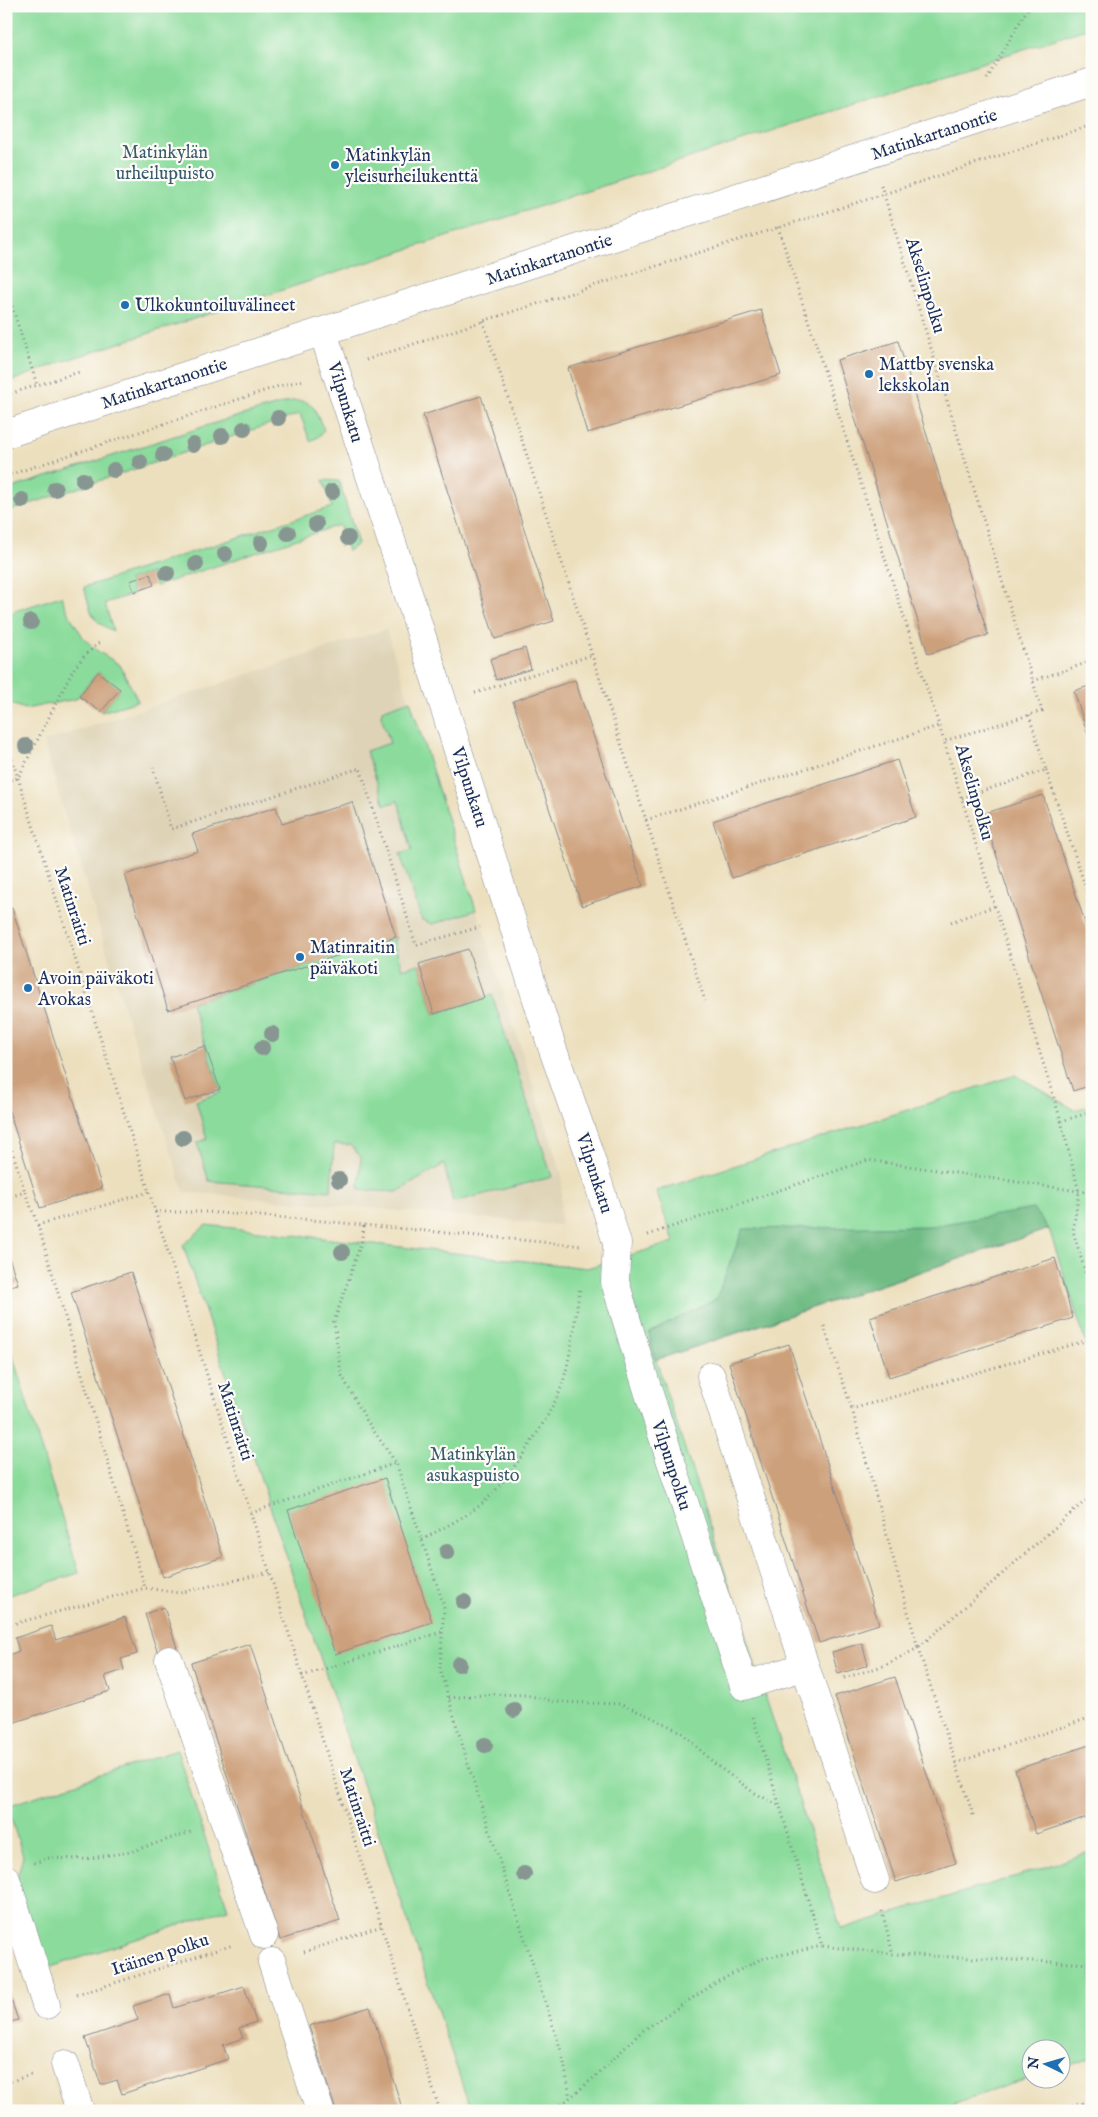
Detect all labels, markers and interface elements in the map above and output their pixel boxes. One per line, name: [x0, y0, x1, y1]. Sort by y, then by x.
street label: Matinkartanontie: [869, 104, 1000, 167]
park label: Matinkylän urheilupuisto: [116, 142, 215, 186]
place label: Matinkylän yleisurheilukenttä: [344, 145, 478, 189]
marker: Matinkylän yleisurheilukenttä: [329, 159, 341, 171]
street label: Matinkartanontie: [484, 229, 615, 292]
street label: Akselinpolku: [899, 234, 950, 336]
place label: Ulkokuntoiluvälineet: [135, 295, 295, 318]
marker: Ulkokuntoiluvälineet: [119, 299, 131, 311]
street label: Matinkartanontie: [99, 353, 230, 416]
place label: Mattby svenska lekskolan: [879, 354, 994, 398]
street label: Vilpunkatu: [321, 358, 368, 446]
marker: Mattby svenska lekskolan: [863, 368, 875, 380]
street label: Akselinpolku: [949, 741, 998, 843]
street label: Vilpunkatu: [444, 743, 492, 831]
street label: Matinraitti: [48, 864, 95, 949]
place label: Matinraitin päiväkoti: [310, 937, 395, 981]
marker: Matinraitin päiväkoti: [294, 951, 306, 963]
place label: Avoin päiväkoti Avokas: [37, 968, 154, 1012]
marker: Avoin päiväkoti Avokas: [22, 982, 34, 994]
street label: Vilpunkatu: [569, 1129, 617, 1217]
street label: Matinraitti: [211, 1379, 258, 1464]
street label: Vilpunpolku: [645, 1417, 696, 1513]
park label: Matinkylän asukaspuisto: [426, 1444, 520, 1488]
street label: Matinraitti: [333, 1765, 380, 1850]
street label: Itäinen polku: [109, 1929, 212, 1982]
north arrow: [1020, 2040, 1070, 2090]
text: N: [1024, 2056, 1044, 2071]

